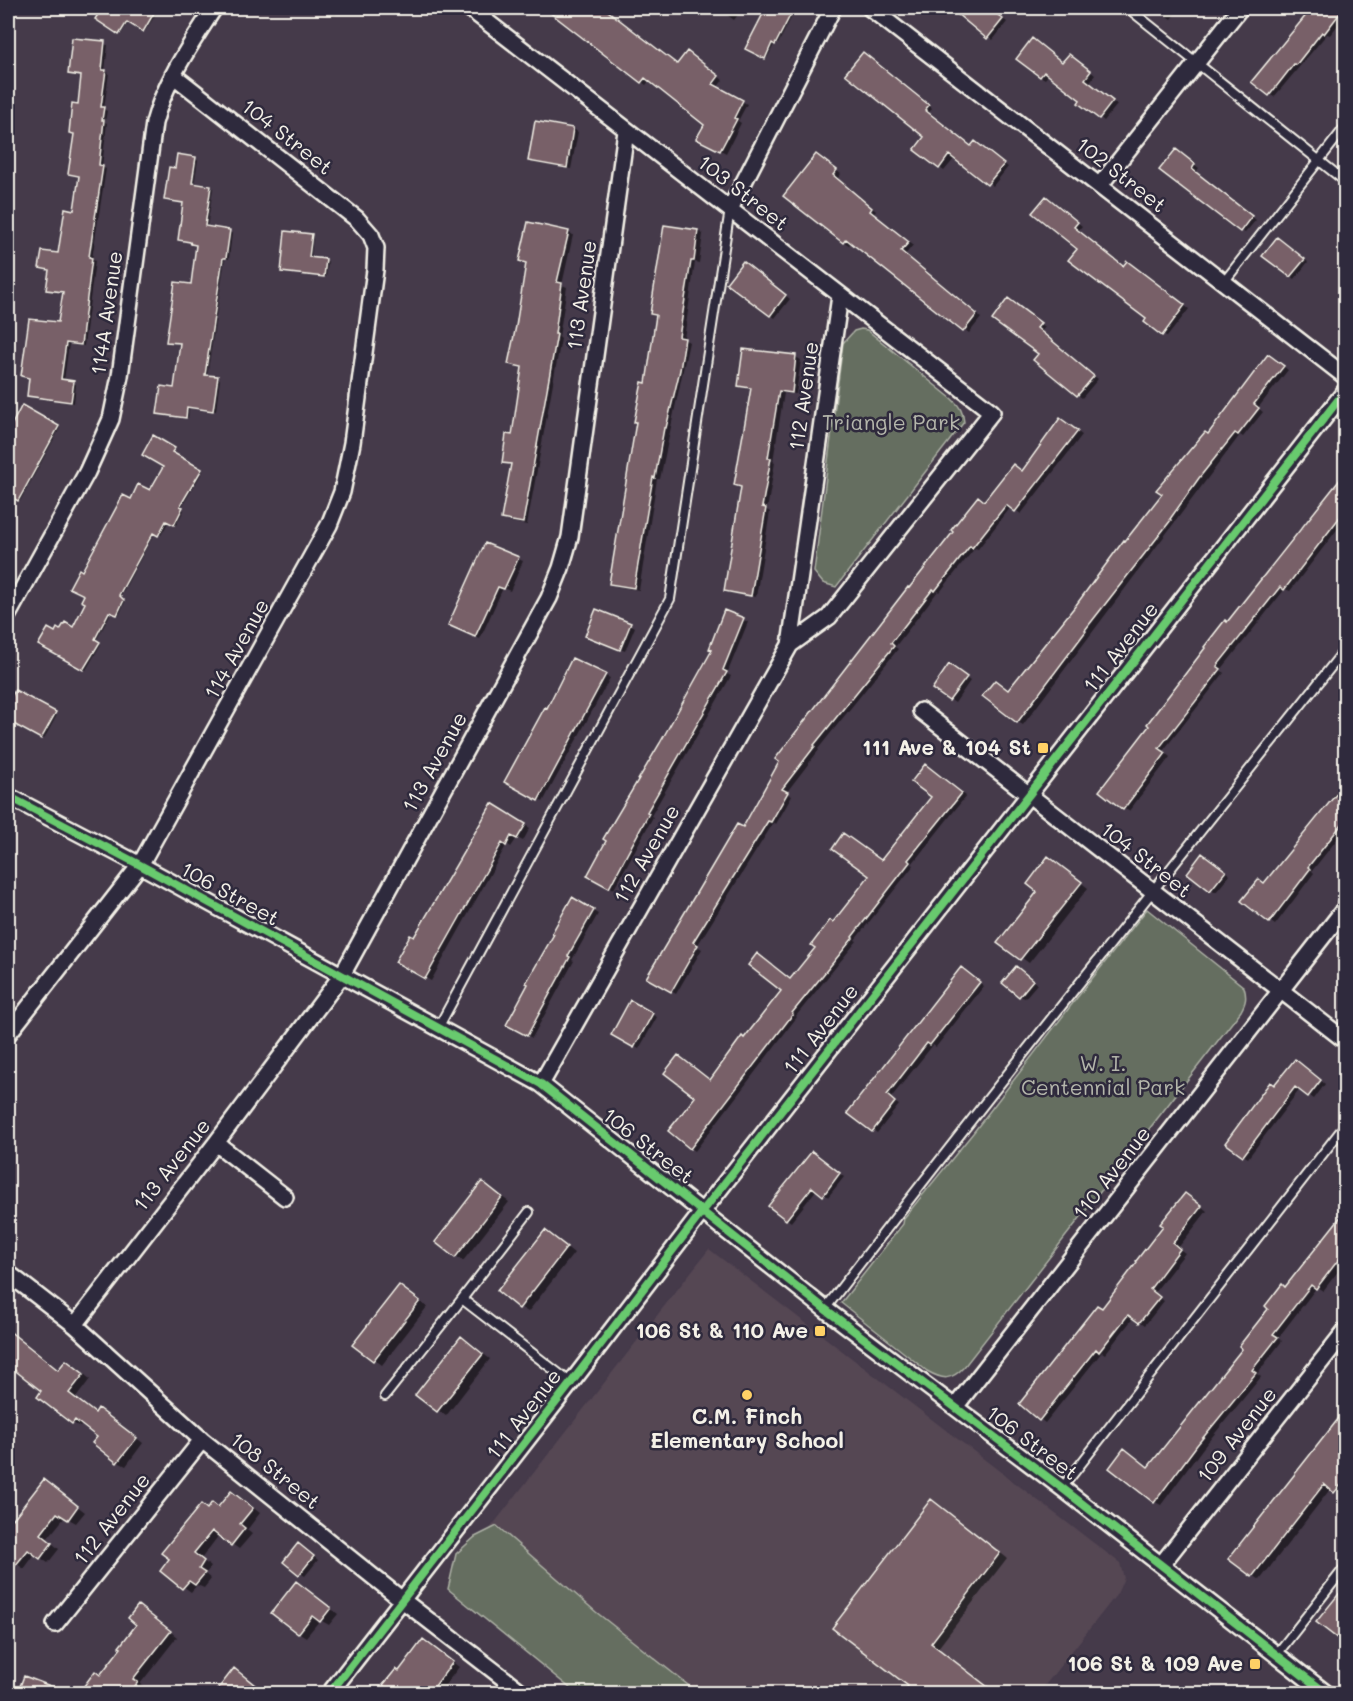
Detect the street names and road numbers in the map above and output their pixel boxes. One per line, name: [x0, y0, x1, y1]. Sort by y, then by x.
street label: 104 Street: [237, 92, 339, 180]
street label: 102 Street: [1071, 130, 1173, 218]
street label: 103 Street: [693, 148, 795, 236]
street label: 113 Avenue: [559, 238, 602, 351]
street label: 114A Avenue: [83, 249, 128, 377]
street label: 112 Avenue: [782, 340, 824, 452]
street label: 114 Avenue: [197, 593, 274, 703]
street label: 111 Avenue: [1076, 595, 1164, 697]
street label: 113 Avenue: [395, 706, 472, 816]
street label: 112 Avenue: [607, 799, 685, 908]
street label: 104 Street: [1096, 815, 1198, 903]
street label: 106 Street: [177, 855, 285, 931]
street label: 111 Avenue: [776, 977, 864, 1079]
street label: 106 Street: [598, 1101, 700, 1189]
street label: 113 Avenue: [126, 1112, 215, 1216]
street label: 110 Avenue: [1066, 1120, 1156, 1224]
street label: 111 Avenue: [479, 1362, 567, 1464]
street label: 109 Avenue: [1190, 1381, 1282, 1487]
street label: 106 Street: [981, 1398, 1084, 1485]
street label: 108 Street: [225, 1425, 327, 1515]
street label: 112 Avenue: [66, 1466, 155, 1570]

